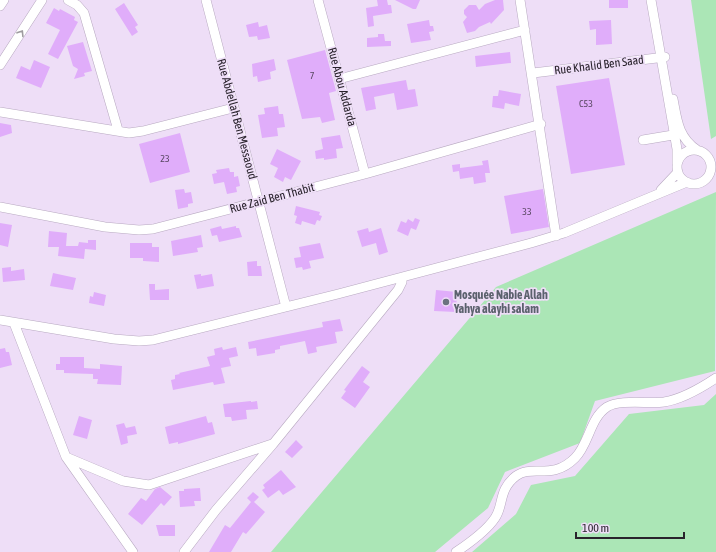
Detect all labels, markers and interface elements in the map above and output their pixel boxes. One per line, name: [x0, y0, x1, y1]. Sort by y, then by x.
one-way arrow: [16, 30, 24, 37]
street label: Rue Abou Addarda: [325, 46, 359, 128]
street label: Rue Khalid Ben Saad: [554, 53, 644, 77]
street label: Rue Abdellah Ben Messaoud: [214, 57, 260, 181]
house number: 7: [310, 70, 315, 81]
house number: C53: [579, 98, 593, 109]
house number: 23: [160, 153, 170, 164]
street label: Rue Zaid Ben Thabit: [228, 180, 316, 216]
house number: 33: [522, 206, 532, 217]
place label: Mosquée Nabie Allah Yahya alayhi salam: [453, 288, 548, 316]
marker: Mosquée Nabie Allah Yahya alayhi salam: [441, 297, 451, 307]
scale bar: [576, 514, 684, 540]
text: 100 m: [582, 521, 609, 535]

